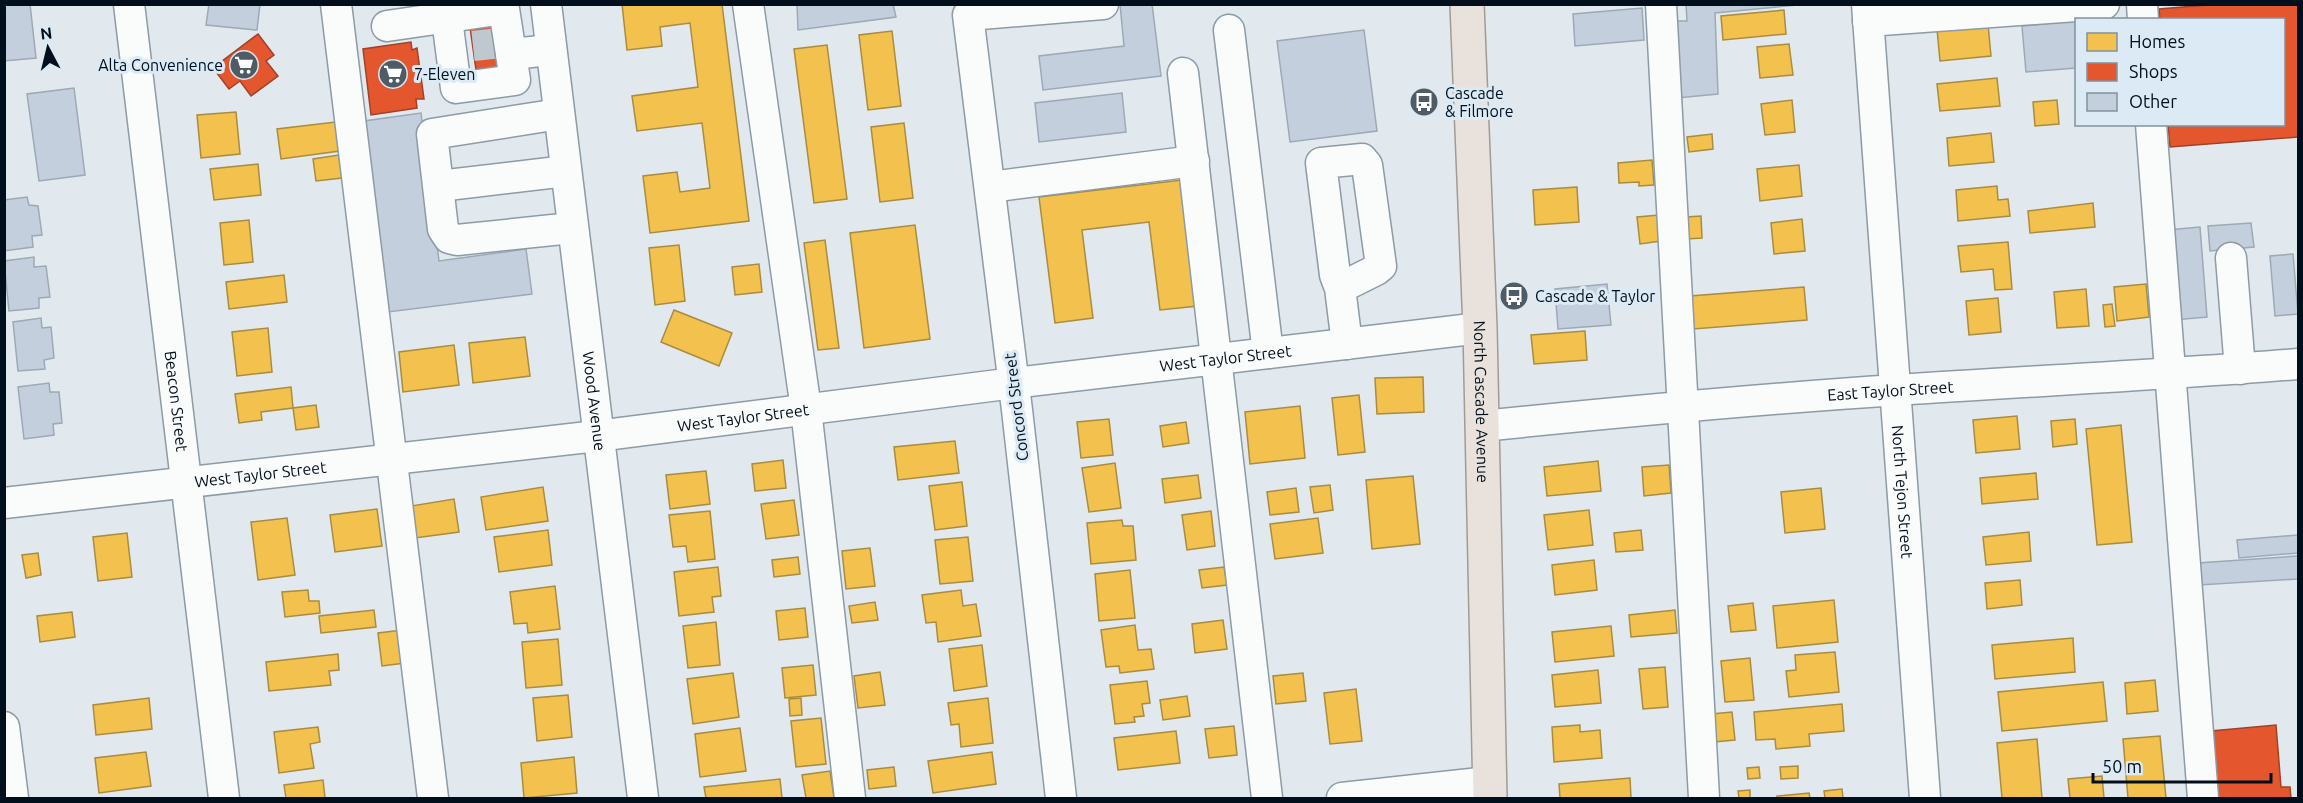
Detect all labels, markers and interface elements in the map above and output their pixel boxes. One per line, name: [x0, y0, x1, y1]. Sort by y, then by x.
north arrow: [18, 18, 78, 78]
legend: [2075, 18, 2285, 126]
text: N: [39, 23, 53, 43]
text: Homes: [2129, 31, 2186, 51]
supermarket icon: Alta Convenience: [228, 49, 260, 81]
place label: Alta Convenience: [98, 56, 223, 74]
supermarket icon: 7-Eleven: [377, 58, 409, 90]
text: Shops: [2129, 61, 2178, 81]
place label: 7-Eleven: [414, 65, 475, 83]
place label: Cascade & Filmore: [1445, 84, 1514, 120]
bus stop icon: Cascade & Filmore: [1408, 86, 1440, 118]
text: Other: [2129, 91, 2177, 111]
bus stop icon: Cascade & Taylor: [1498, 280, 1530, 312]
place label: Cascade & Taylor: [1535, 287, 1655, 305]
street label: North Cascade Avenue: [1471, 320, 1492, 483]
street label: West Taylor Street: [1159, 341, 1293, 375]
street label: Beacon Street: [162, 350, 192, 453]
street label: Wood Avenue: [579, 350, 610, 452]
street label: Concord Street: [1000, 351, 1032, 462]
street label: East Taylor Street: [1827, 377, 1955, 404]
street label: West Taylor Street: [676, 400, 811, 435]
street label: North Tejon Street: [1889, 424, 1917, 560]
street label: West Taylor Street: [193, 458, 328, 490]
scale bar: [2093, 746, 2272, 784]
text: 50 m: [2102, 756, 2142, 776]

